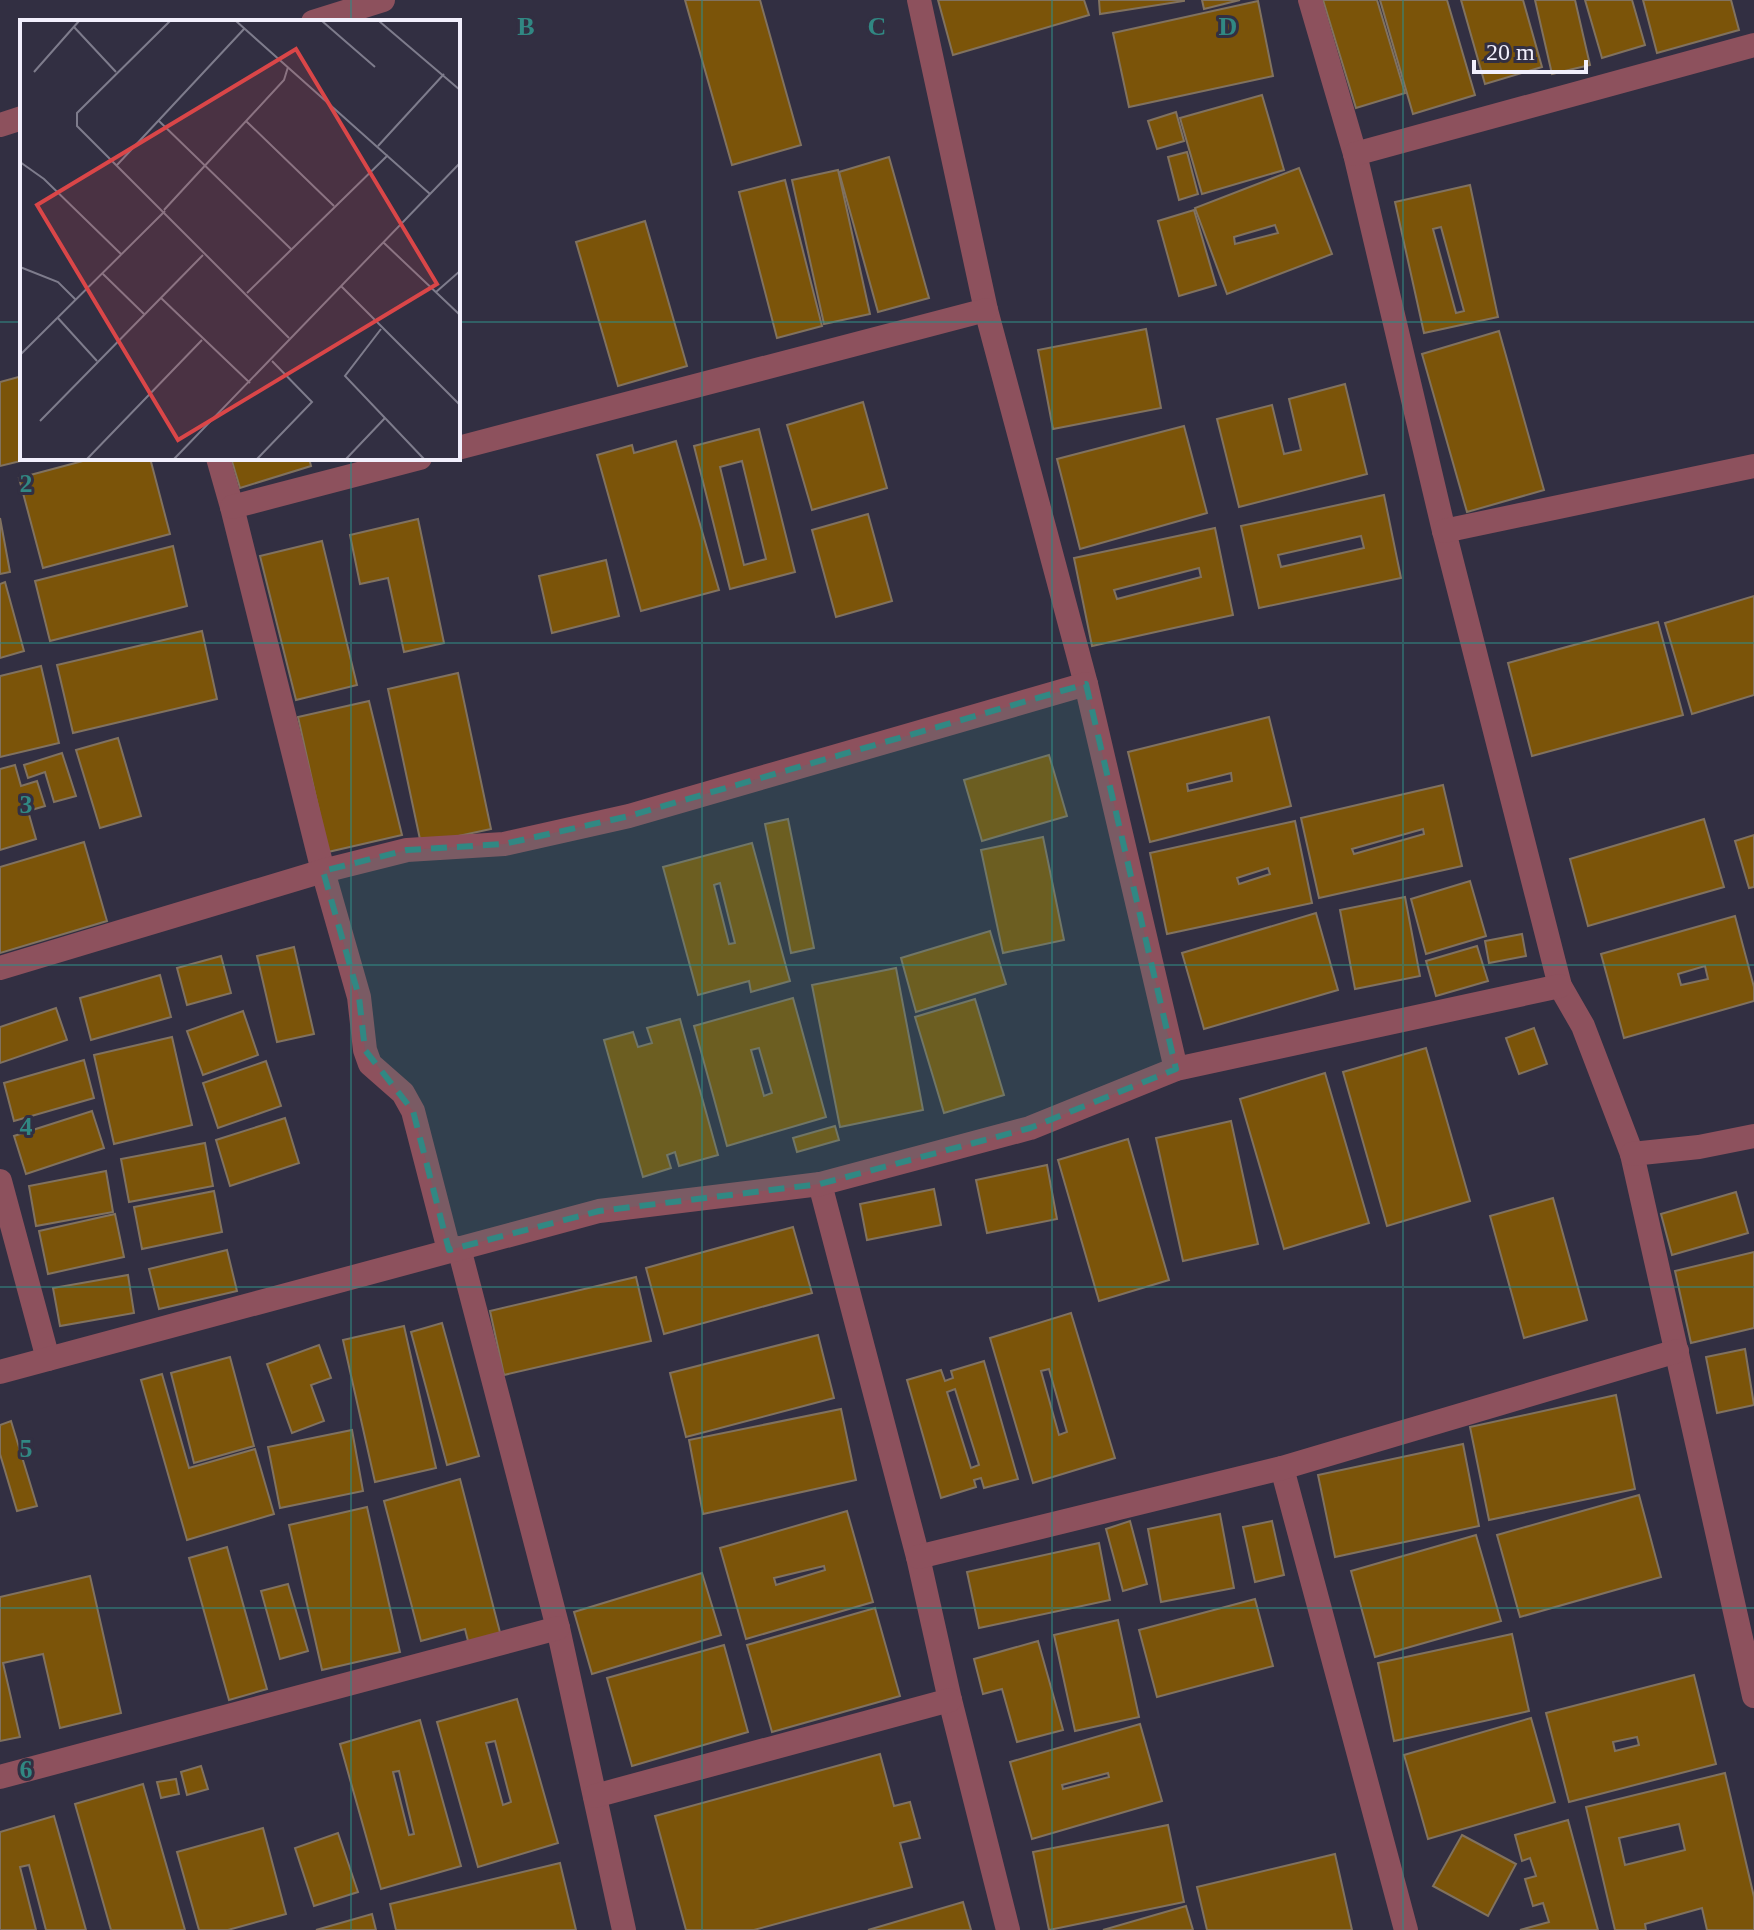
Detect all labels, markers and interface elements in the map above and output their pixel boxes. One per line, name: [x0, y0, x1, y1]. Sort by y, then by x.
text: B: [517, 12, 535, 41]
text: C: [868, 12, 886, 41]
text: D: [1219, 12, 1237, 41]
inset map: [20, 20, 460, 460]
scale bar: [1474, 24, 1586, 74]
text: 20 m: [1486, 39, 1535, 65]
text: 2: [20, 469, 33, 498]
text: 3: [20, 790, 33, 819]
text: 4: [20, 1112, 33, 1141]
text: 5: [20, 1434, 33, 1463]
text: 6: [20, 1755, 33, 1784]

